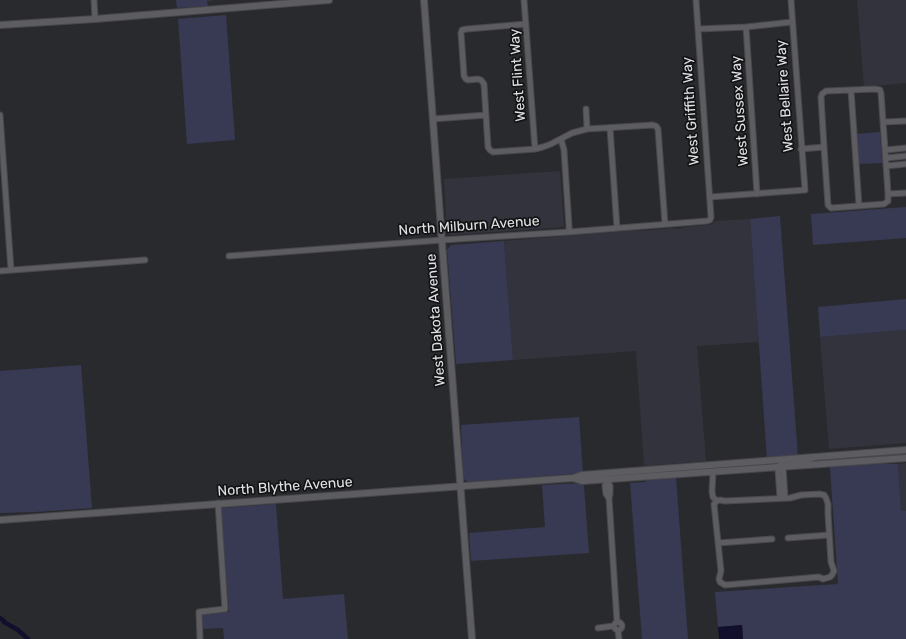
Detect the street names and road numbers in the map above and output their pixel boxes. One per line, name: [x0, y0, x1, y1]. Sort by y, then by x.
street label: West Flint Way: [506, 28, 530, 122]
street label: West Bellaire Way: [773, 39, 797, 153]
street label: West Sussex Way: [728, 55, 752, 167]
street label: West Griffith Way: [679, 56, 703, 166]
street label: North Milburn Avenue: [398, 213, 540, 239]
street label: West Dakota Avenue: [423, 253, 449, 387]
street label: North Blythe Avenue: [217, 474, 353, 500]

